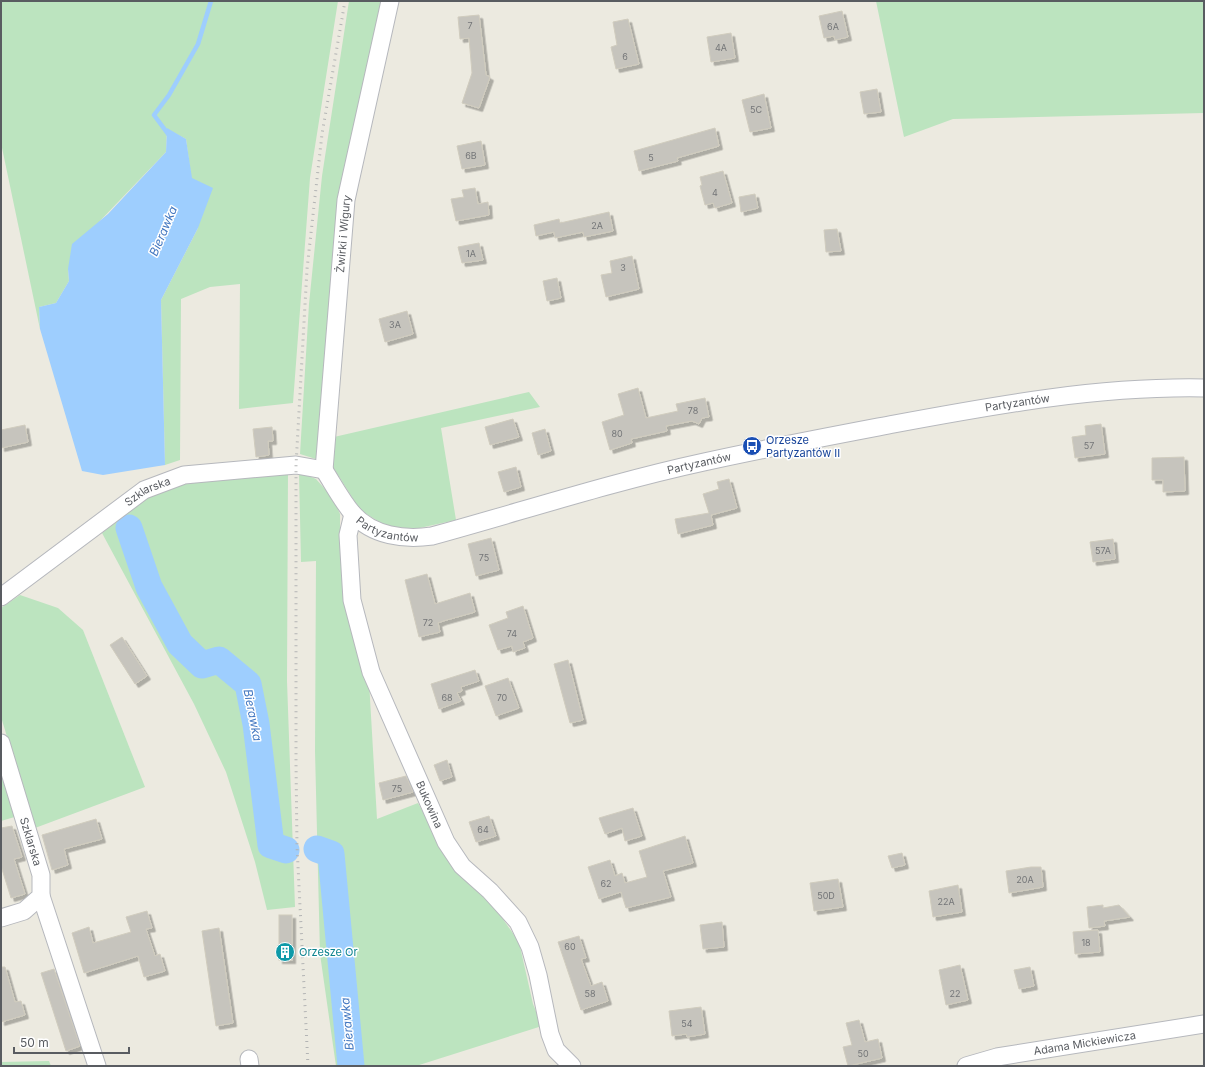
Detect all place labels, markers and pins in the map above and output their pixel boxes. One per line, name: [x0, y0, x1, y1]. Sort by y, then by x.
place label: Orzesze Partyzantów II: [766, 433, 840, 460]
bus stop icon: Orzesze Partyzantów II: [741, 435, 763, 457]
building icon: Orzesze Or: [274, 941, 296, 963]
place label: Orzesze Or: [299, 945, 358, 959]

